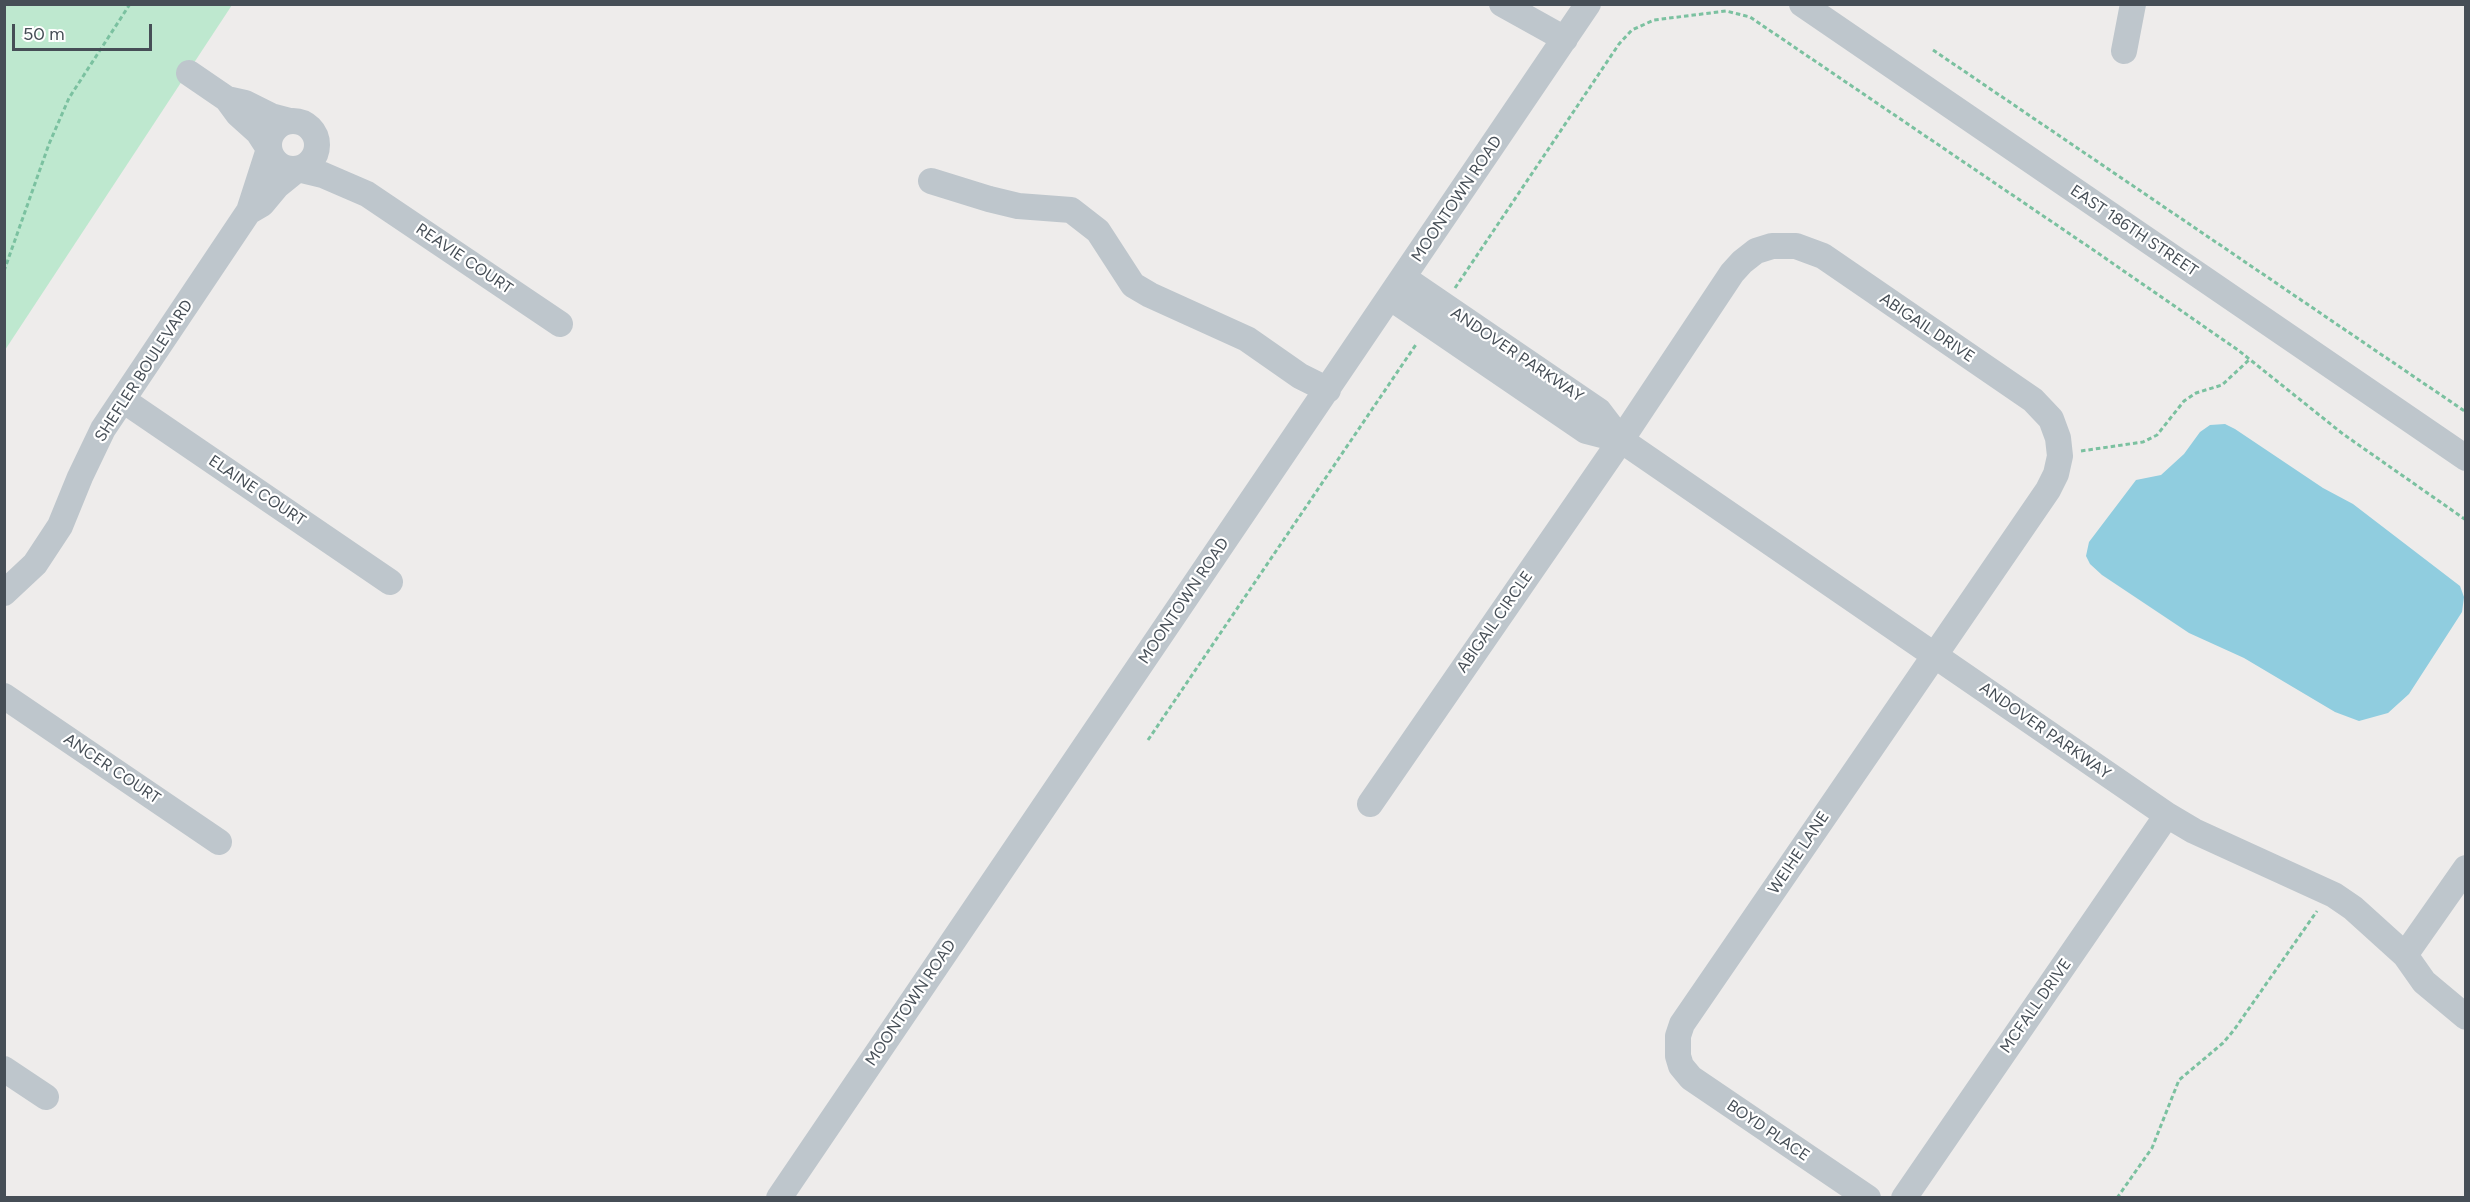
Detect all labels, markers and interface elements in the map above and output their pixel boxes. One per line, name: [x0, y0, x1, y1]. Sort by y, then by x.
scale bar: [15, 12, 154, 50]
text: 50 m: [23, 23, 65, 45]
street label: MOONTOWN ROAD: [1408, 132, 1506, 266]
street label: EAST 186TH STREET: [2067, 181, 2201, 281]
street label: REAVIE COURT: [412, 220, 516, 298]
street label: ABIGAIL DRIVE: [1876, 289, 1978, 367]
street label: SHEFLER BOULEVARD: [91, 296, 197, 446]
street label: ANDOVER PARKWAY: [1447, 303, 1587, 407]
street label: ELAINE COURT: [205, 451, 309, 531]
street label: MOONTOWN ROAD: [1135, 534, 1233, 668]
street label: ABIGAIL CIRCLE: [1453, 567, 1537, 677]
street label: ANDOVER PARKWAY: [1976, 678, 2114, 784]
street label: ANCER COURT: [60, 730, 164, 808]
street label: WEIHE LANE: [1764, 808, 1834, 898]
street label: MOONTOWN ROAD: [862, 936, 960, 1070]
street label: MCFALL DRIVE: [1996, 955, 2076, 1057]
street label: BOYD PLACE: [1723, 1096, 1813, 1166]

